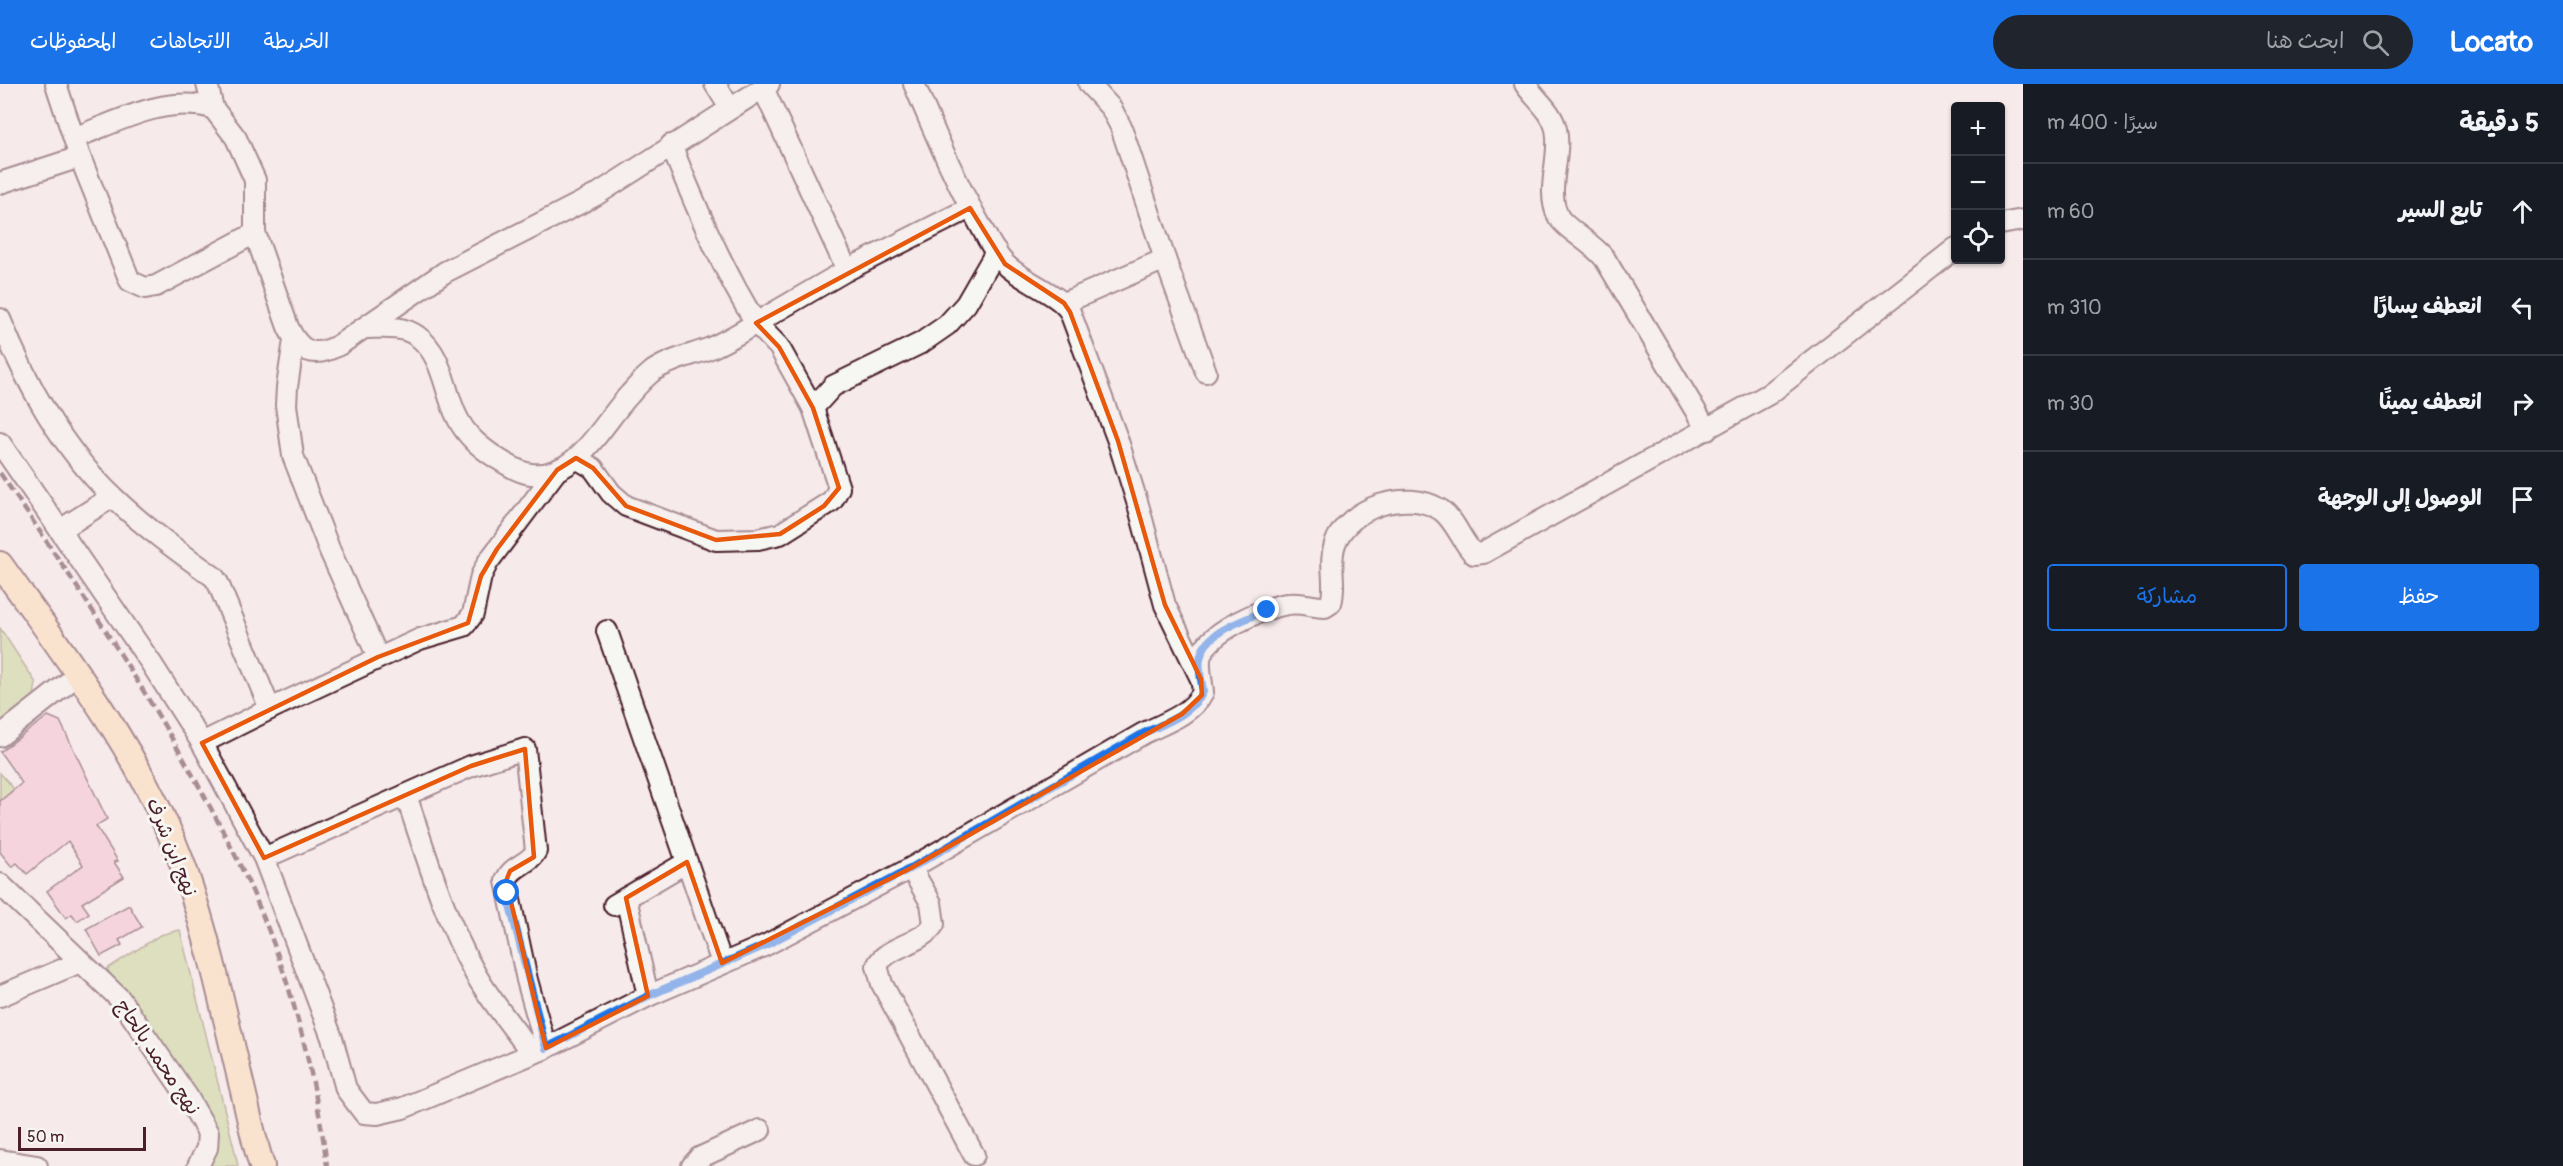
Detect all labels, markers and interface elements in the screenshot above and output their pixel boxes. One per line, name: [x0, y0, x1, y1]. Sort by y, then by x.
search box: [1993, 15, 2413, 69]
text: Locato: [2449, 25, 2533, 60]
icon: search: [2359, 26, 2392, 59]
text: ابحث هنا: [2266, 27, 2344, 55]
text: المحفوظات: [30, 28, 116, 55]
text: الاتجاهات: [149, 28, 231, 55]
text: الخريطة: [264, 28, 329, 55]
map controls: [1951, 102, 2005, 264]
button: +: [1951, 102, 2005, 156]
text: 5 دقيقة: [2459, 107, 2539, 139]
text: سيرًا · 400 m: [2047, 110, 2158, 135]
button: −: [1951, 156, 2005, 210]
icon: ahead: [2506, 195, 2539, 228]
text: تابع السير: [2399, 196, 2482, 224]
text: 60 m: [2047, 199, 2094, 224]
button: locate: [1951, 210, 2005, 264]
icon: left: [2506, 291, 2539, 324]
text: انعطف يسارًا: [2373, 292, 2482, 320]
text: 310 m: [2047, 295, 2102, 320]
icon: right: [2506, 387, 2539, 420]
text: انعطف يمينًا: [2379, 388, 2482, 416]
text: 30 m: [2047, 391, 2094, 416]
icon: arrive: [2506, 483, 2539, 516]
text: الوصول إلى الوجهة: [2318, 484, 2482, 512]
button: مشاركة: [2047, 564, 2287, 631]
button: حفظ: [2299, 564, 2539, 631]
route end: [1253, 596, 1279, 622]
street label: نهج ابن شرف: [140, 794, 203, 900]
route start: [493, 879, 519, 905]
street label: نهج محمد بالحاج: [109, 994, 206, 1120]
scale bar: [18, 1124, 146, 1152]
text: 50 m: [27, 1127, 64, 1147]

